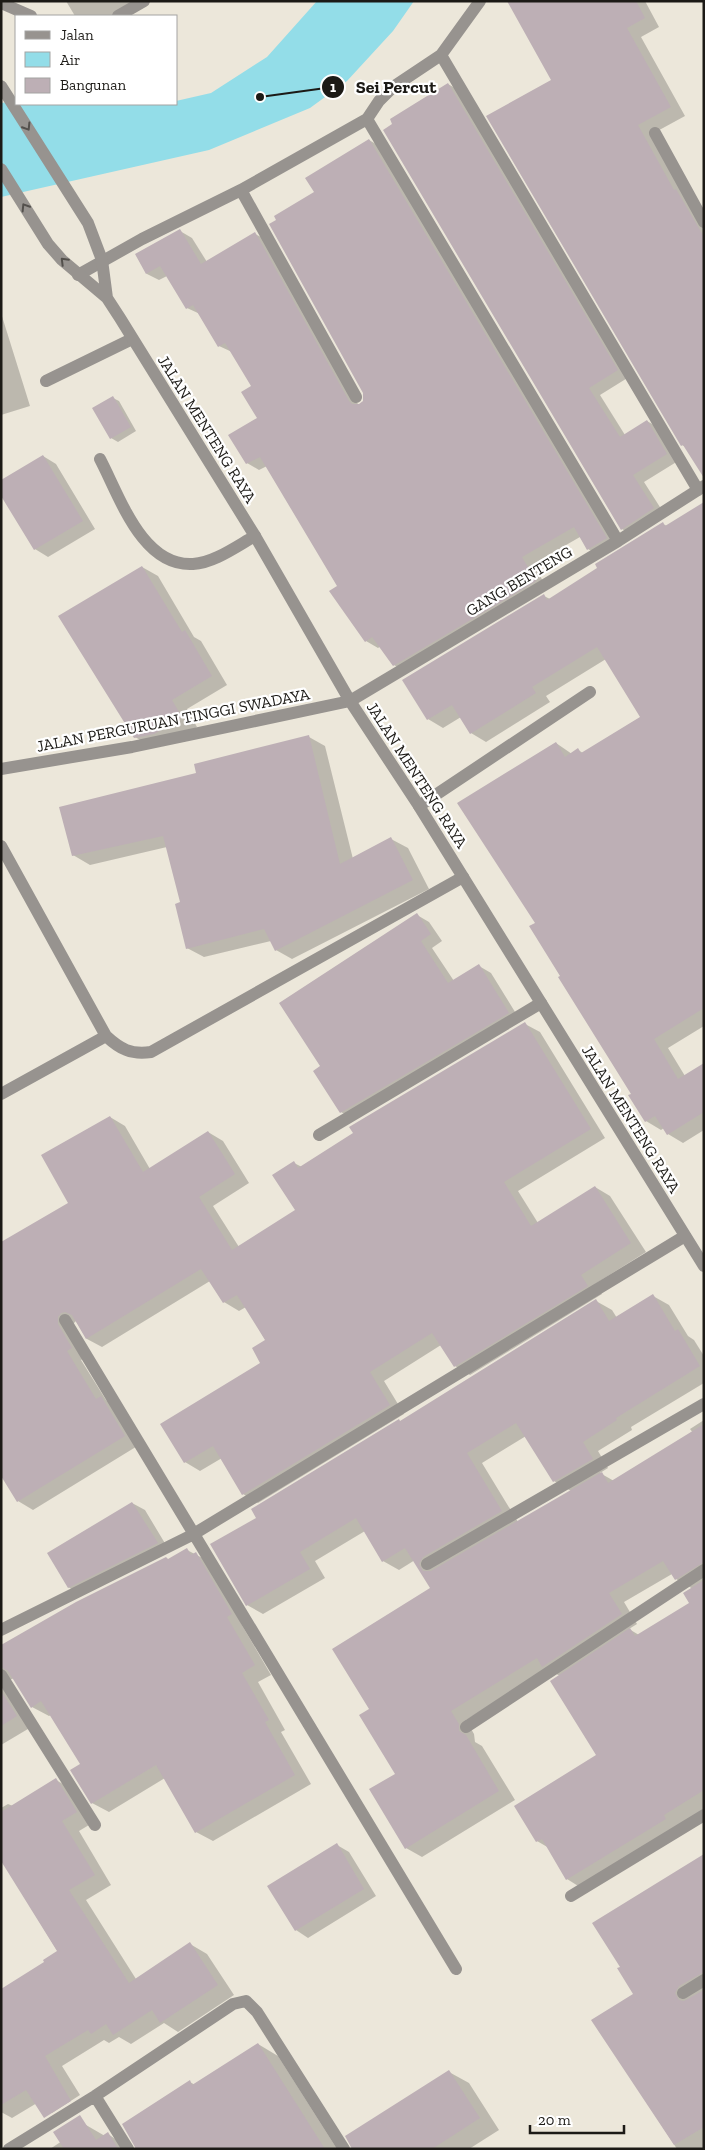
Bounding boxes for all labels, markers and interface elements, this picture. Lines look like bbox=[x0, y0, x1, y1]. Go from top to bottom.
legend bbox=[15, 15, 178, 105]
text: Jalan bbox=[60, 26, 94, 44]
text: Air bbox=[60, 51, 80, 69]
callout: Sei Percut bbox=[320, 70, 446, 103]
text: Bangunan bbox=[60, 76, 126, 94]
text: Sei Percut bbox=[356, 76, 437, 98]
text: 1 bbox=[330, 78, 336, 96]
one-way arrow bbox=[21, 122, 31, 131]
one-way arrow bbox=[21, 203, 31, 212]
one-way arrow bbox=[60, 258, 69, 267]
street label: JALAN MENTENG RAYA bbox=[154, 352, 261, 507]
street label: GANG BENTENG bbox=[462, 542, 576, 620]
street label: JALAN PERGURUAN TINGGI SWADAYA bbox=[35, 684, 312, 756]
street label: JALAN MENTENG RAYA bbox=[363, 698, 472, 852]
street label: JALAN MENTENG RAYA bbox=[578, 1042, 685, 1197]
scale bar bbox=[530, 2102, 624, 2134]
text: 20 m bbox=[538, 2111, 571, 2129]

